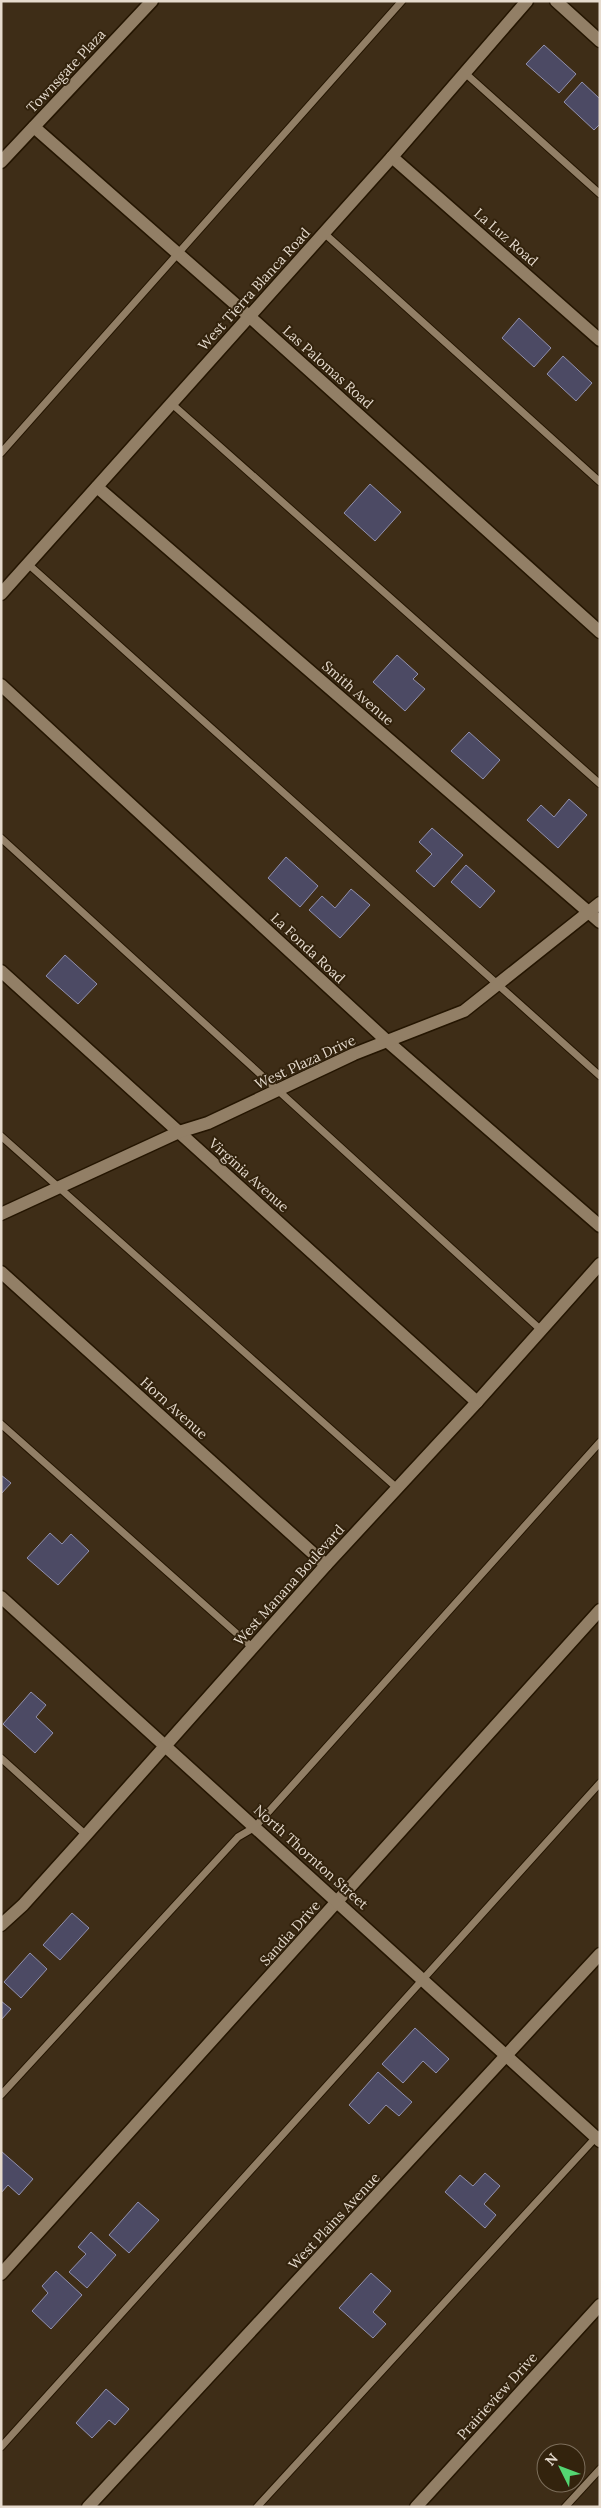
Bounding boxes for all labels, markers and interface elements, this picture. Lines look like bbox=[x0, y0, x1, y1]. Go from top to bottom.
street label: Townsgate Plaza bbox=[23, 25, 109, 117]
street label: La Luz Road bbox=[470, 204, 542, 270]
street label: West Tierra Blanca Road bbox=[194, 224, 314, 354]
street label: Las Palomas Road bbox=[279, 322, 377, 412]
street label: Smith Avenue bbox=[318, 657, 398, 729]
street label: La Fonda Road bbox=[267, 909, 349, 987]
street label: West Plaza Drive bbox=[252, 1031, 359, 1093]
street label: Virginia Avenue bbox=[204, 1134, 293, 1216]
street label: Horn Avenue bbox=[137, 1373, 212, 1443]
street label: West Manana Boulevard bbox=[230, 1521, 348, 1649]
street label: North Thornton Street bbox=[250, 1801, 372, 1914]
street label: Sandia Drive bbox=[256, 1896, 324, 1969]
street label: West Plains Avenue bbox=[284, 2168, 384, 2273]
street label: Prairieview Drive bbox=[453, 2348, 541, 2443]
north arrow bbox=[536, 2443, 586, 2493]
text: N bbox=[541, 2449, 562, 2469]

